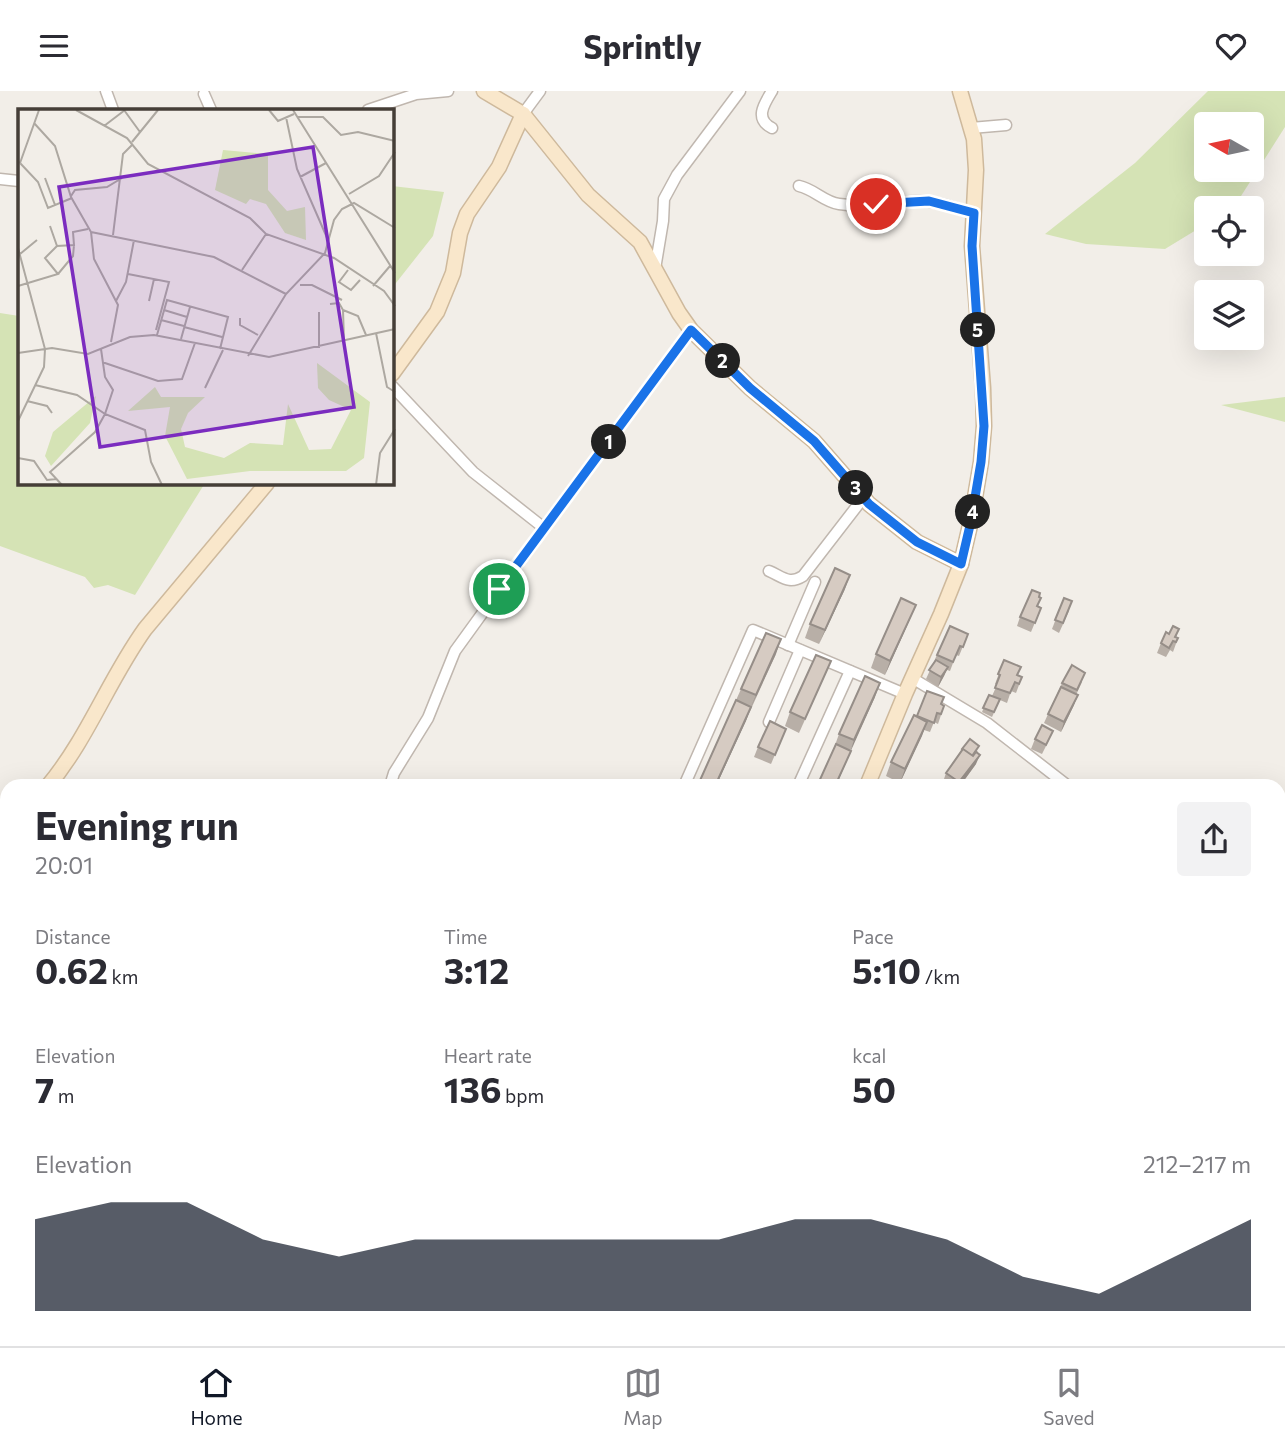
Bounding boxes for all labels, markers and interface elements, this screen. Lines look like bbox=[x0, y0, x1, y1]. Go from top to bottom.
text: Sprintly bbox=[583, 26, 702, 66]
icon: menu bbox=[35, 27, 73, 65]
icon: heart bbox=[1212, 27, 1250, 65]
inset map bbox=[18, 109, 394, 485]
north arrow bbox=[1194, 112, 1264, 182]
map controls bbox=[1194, 112, 1264, 350]
pin bbox=[846, 174, 906, 234]
icon: check bbox=[857, 185, 895, 223]
button: locate bbox=[1194, 196, 1264, 266]
button: layers bbox=[1194, 280, 1264, 350]
pin: 5 bbox=[960, 313, 996, 347]
text: 5 bbox=[972, 318, 983, 341]
pin: 2 bbox=[706, 343, 740, 379]
text: 2 bbox=[717, 349, 728, 372]
pin: 1 bbox=[592, 425, 626, 459]
text: 1 bbox=[604, 430, 613, 453]
pin: 3 bbox=[838, 471, 874, 505]
text: 3 bbox=[850, 476, 861, 499]
pin: 4 bbox=[956, 495, 990, 529]
text: 4 bbox=[967, 500, 978, 523]
pin bbox=[469, 559, 529, 619]
icon: arrive bbox=[480, 570, 518, 608]
text: Evening run bbox=[35, 801, 239, 848]
button: share bbox=[1177, 802, 1251, 876]
text: 20:01 bbox=[35, 851, 93, 879]
text: Distance bbox=[35, 925, 111, 948]
text: Time bbox=[444, 925, 487, 948]
text: Pace bbox=[852, 925, 894, 948]
text: 0.62 bbox=[35, 948, 108, 991]
text: 3:12 bbox=[444, 948, 509, 991]
text: 5:10 bbox=[852, 948, 921, 991]
text: km bbox=[108, 965, 138, 988]
text: /km bbox=[921, 965, 960, 988]
text: Elevation bbox=[35, 1044, 115, 1067]
text: Heart rate bbox=[444, 1044, 532, 1067]
text: kcal bbox=[852, 1044, 886, 1067]
text: 7 bbox=[35, 1067, 54, 1110]
text: 136 bbox=[444, 1067, 501, 1110]
text: 50 bbox=[852, 1067, 896, 1110]
text: m bbox=[54, 1084, 74, 1107]
text: bpm bbox=[501, 1084, 544, 1107]
text: Elevation bbox=[35, 1150, 132, 1178]
text: 212–217 m bbox=[1143, 1150, 1251, 1178]
tab: Home bbox=[190, 1364, 243, 1429]
tab: Map bbox=[623, 1364, 663, 1429]
tab: Saved bbox=[1043, 1364, 1095, 1429]

